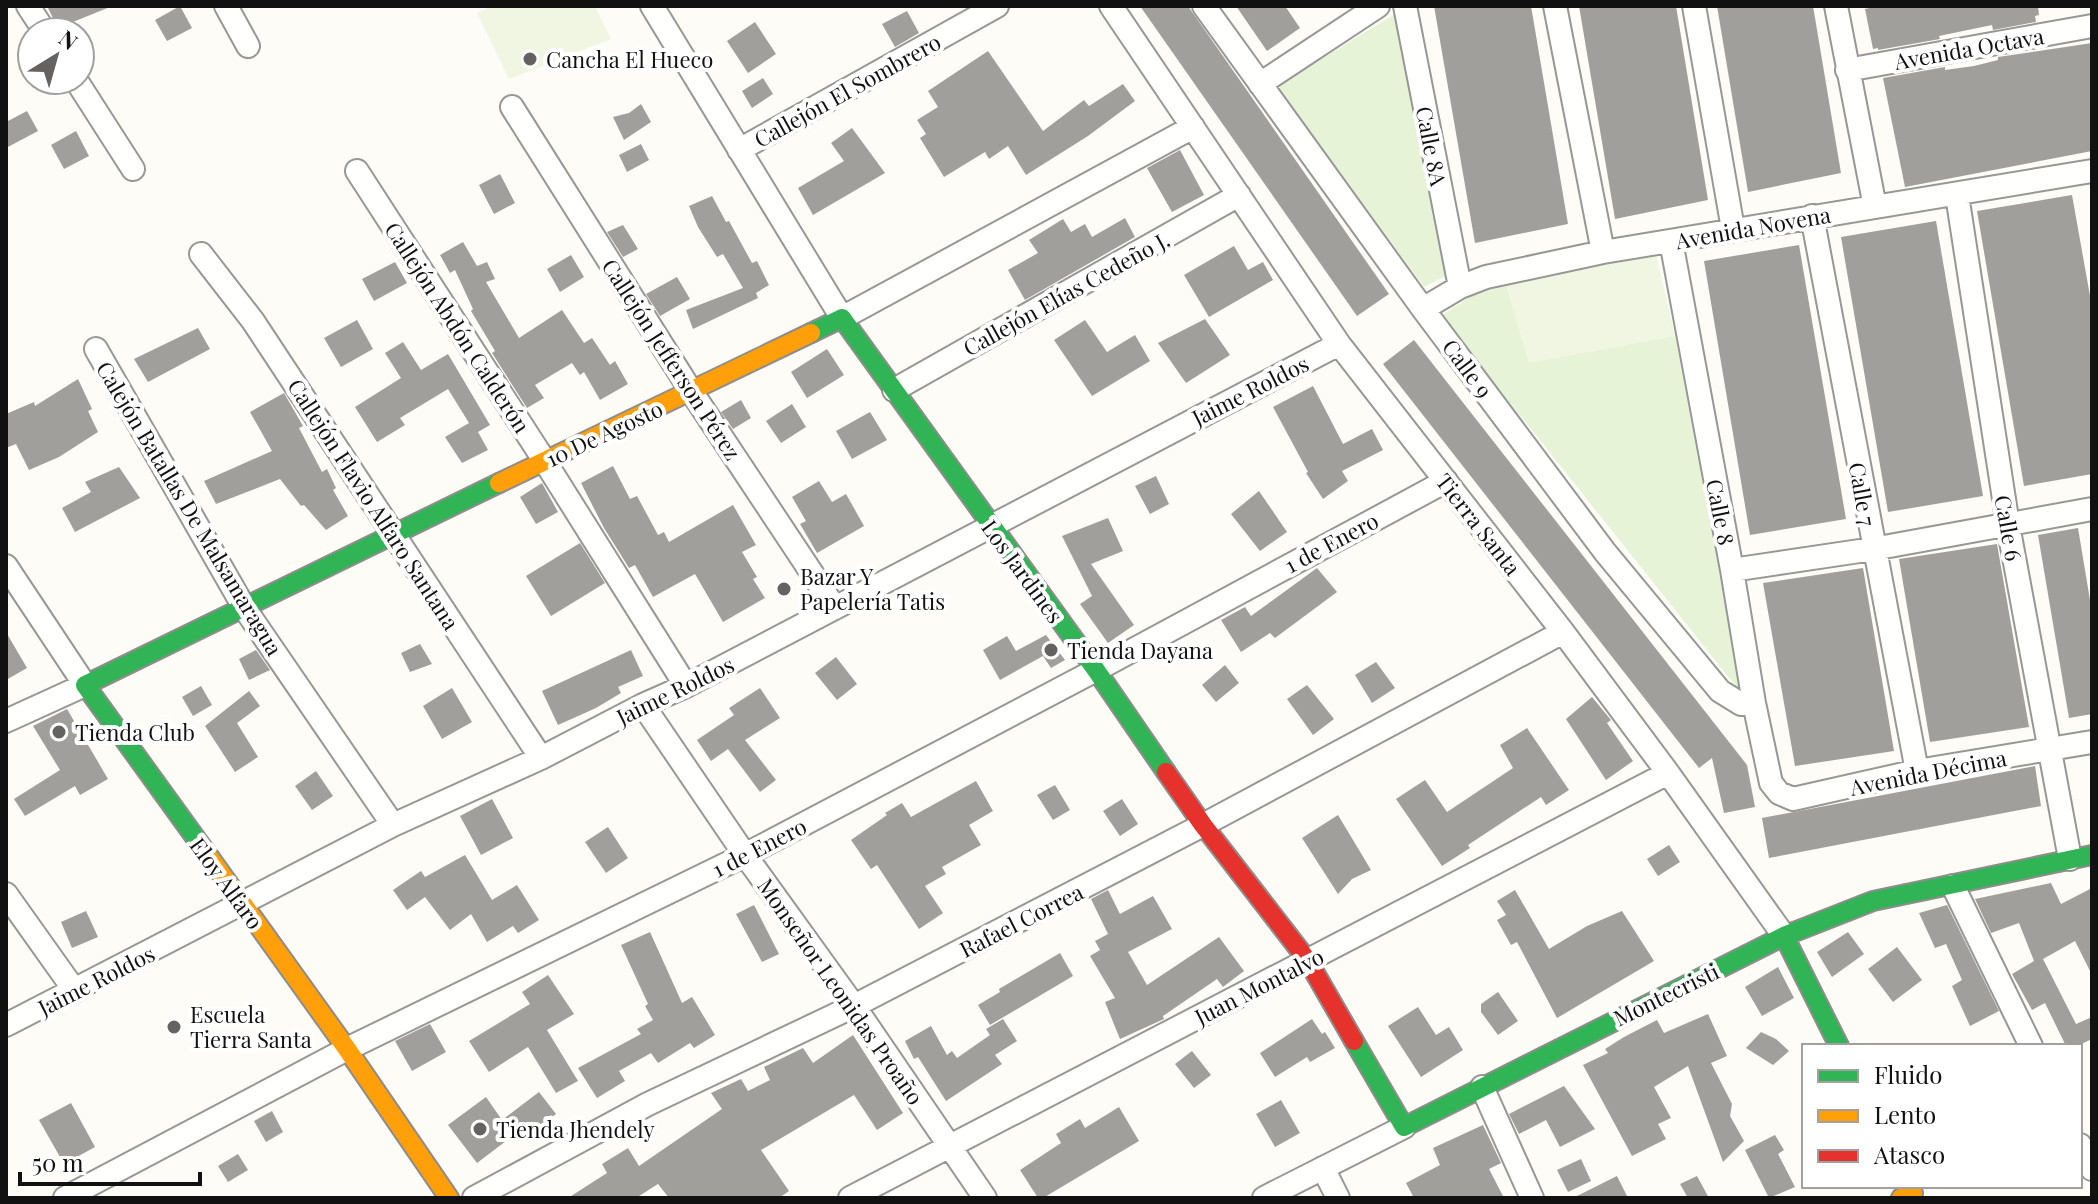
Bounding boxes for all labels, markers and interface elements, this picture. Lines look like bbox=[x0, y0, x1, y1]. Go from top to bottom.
north arrow bbox=[16, 16, 96, 96]
street label: Avenida Octava bbox=[1891, 20, 2046, 76]
text: N bbox=[53, 22, 84, 56]
street label: Callejón El Sombrero bbox=[748, 26, 946, 154]
place label: Cancha El Hueco bbox=[546, 44, 713, 74]
marker: Cancha El Hueco bbox=[521, 50, 539, 68]
street label: Calle 8A bbox=[1410, 104, 1454, 188]
street label: Avenida Novena bbox=[1672, 199, 1833, 256]
street label: Callejón Abdón Calderón bbox=[379, 216, 537, 438]
street label: Callejón Elías Cedeño J. bbox=[957, 224, 1175, 362]
street label: Callejón Jefferson Pérez bbox=[596, 253, 748, 465]
street label: Calle 9 bbox=[1436, 333, 1500, 403]
street label: Jaime Roldos bbox=[1186, 348, 1313, 433]
street label: Calejón Batallas De Malsamaragua bbox=[90, 355, 290, 661]
street label: Callejón Flavio Alfaro Santana bbox=[281, 373, 467, 635]
street label: 10 De Agosto bbox=[541, 393, 667, 473]
street label: Calle 7 bbox=[1843, 460, 1883, 528]
street label: Tierra Santa bbox=[1430, 467, 1528, 581]
street label: Calle 8 bbox=[1700, 476, 1742, 548]
street label: Calle 6 bbox=[1988, 493, 2030, 563]
street label: 1 de Enero bbox=[1279, 505, 1383, 579]
street label: Los Jardines bbox=[975, 513, 1071, 629]
place label: Bazar Y Papelería Tatis bbox=[800, 561, 945, 616]
marker: Bazar Y Papelería Tatis bbox=[775, 580, 793, 598]
place label: Tienda Dayana bbox=[1067, 635, 1213, 665]
marker: Tienda Dayana bbox=[1042, 641, 1060, 659]
street label: Jaime Roldos bbox=[610, 649, 739, 732]
place label: Tienda Club bbox=[75, 717, 195, 747]
marker: Tienda Club bbox=[50, 723, 68, 741]
street label: Avenida Décima bbox=[1846, 742, 2009, 802]
street label: 1 de Enero bbox=[707, 810, 811, 884]
street label: Eloy Alfaro bbox=[184, 831, 270, 935]
street label: Monseñor Leonidas Proaño bbox=[751, 872, 931, 1110]
street label: Rafael Correa bbox=[954, 876, 1088, 964]
street label: Jaime Roldos bbox=[32, 938, 159, 1023]
street label: Juan Montalvo bbox=[1189, 941, 1329, 1032]
street label: Montecristi bbox=[1608, 956, 1724, 1032]
place label: Escuela Tierra Santa bbox=[190, 999, 312, 1054]
marker: Escuela Tierra Santa bbox=[165, 1018, 183, 1036]
legend bbox=[1802, 1044, 2082, 1188]
text: Fluido bbox=[1874, 1058, 1942, 1090]
text: Lento bbox=[1874, 1098, 1936, 1130]
place label: Tienda Jhendely bbox=[496, 1114, 655, 1144]
marker: Tienda Jhendely bbox=[471, 1120, 489, 1138]
scale bar bbox=[20, 1136, 200, 1186]
text: Atasco bbox=[1873, 1138, 1945, 1170]
text: 50 m bbox=[32, 1146, 84, 1178]

